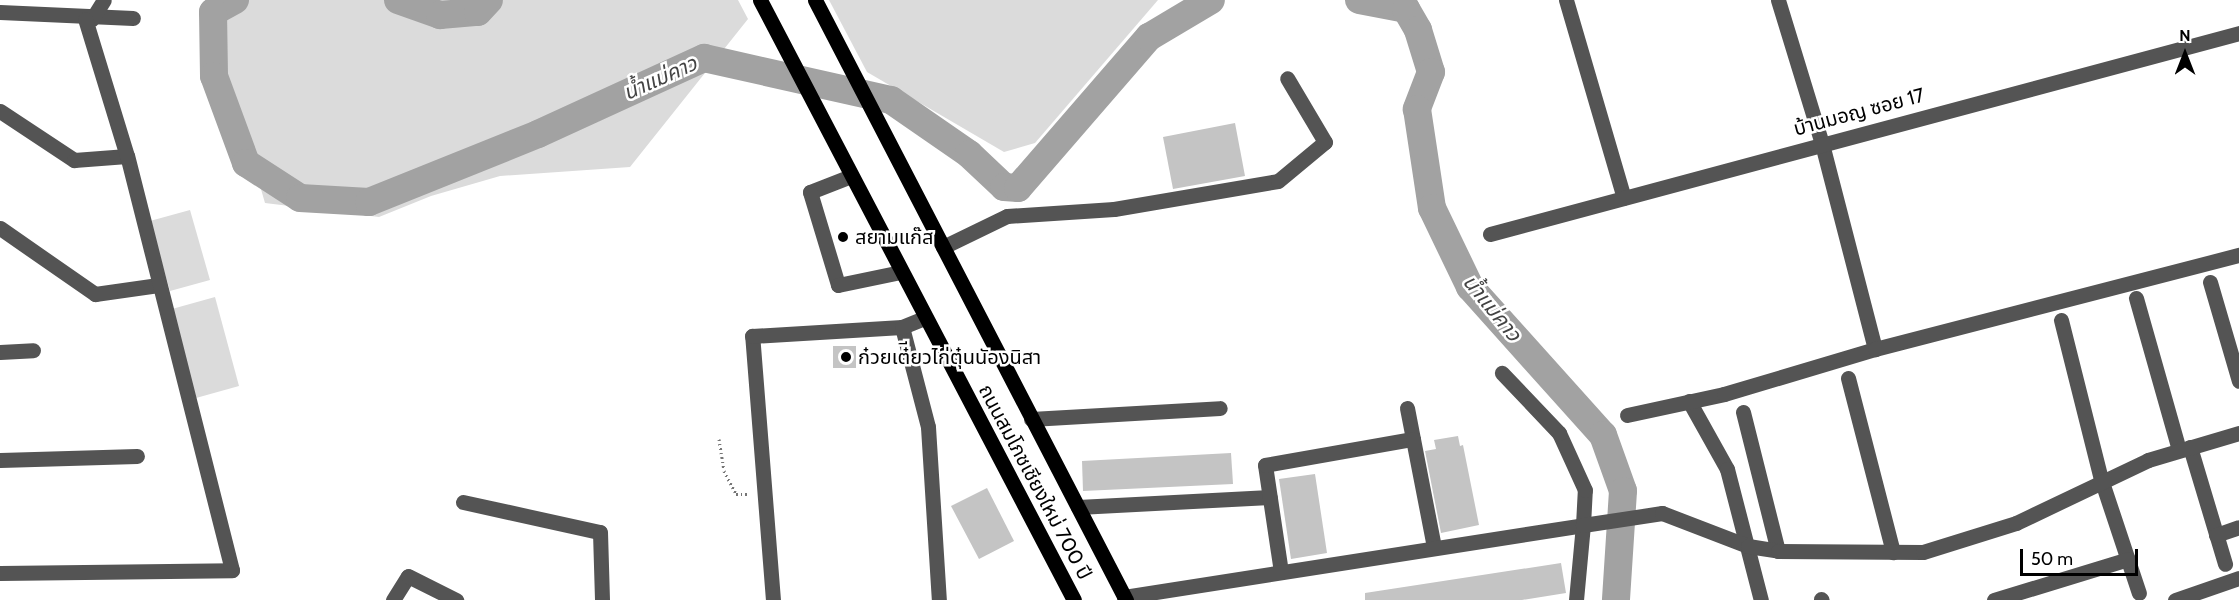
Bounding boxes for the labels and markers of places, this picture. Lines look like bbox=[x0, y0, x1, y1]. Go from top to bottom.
place label: สยามแก๊ส bbox=[855, 225, 934, 249]
marker: สยามแก๊ส bbox=[836, 230, 850, 244]
place label: ก๋วยเต๋ียวไก่ตุ๋นนัองนิสา bbox=[858, 345, 1041, 369]
marker: ก๋วยเต๋ียวไก่ตุ๋นนัองนิสา bbox=[839, 350, 853, 364]

